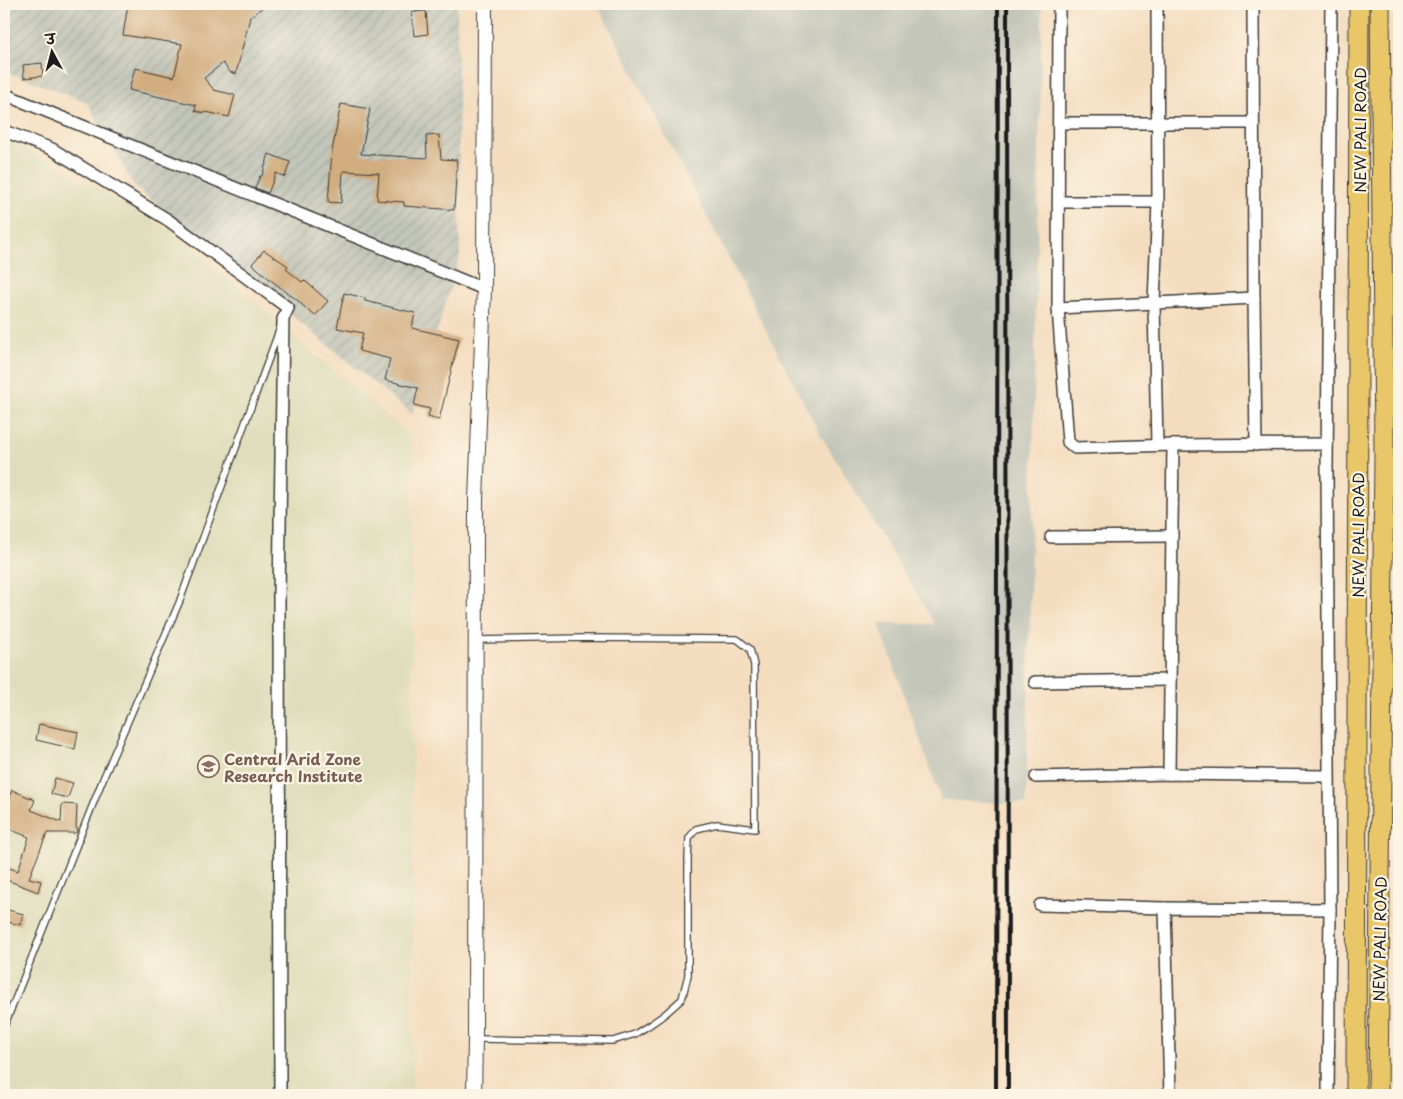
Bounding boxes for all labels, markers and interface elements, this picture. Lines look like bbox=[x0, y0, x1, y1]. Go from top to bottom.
text: उ bbox=[42, 27, 58, 50]
north arrow bbox=[28, 28, 78, 78]
street label: NEW PALI ROAD bbox=[1348, 67, 1371, 193]
street label: NEW PALI ROAD bbox=[1346, 472, 1369, 598]
place label: Central Arid Zone Research Institute bbox=[224, 747, 363, 787]
school or university icon: Central Arid Zone Research Institute bbox=[196, 755, 220, 779]
street label: NEW PALI ROAD bbox=[1366, 876, 1392, 1002]

